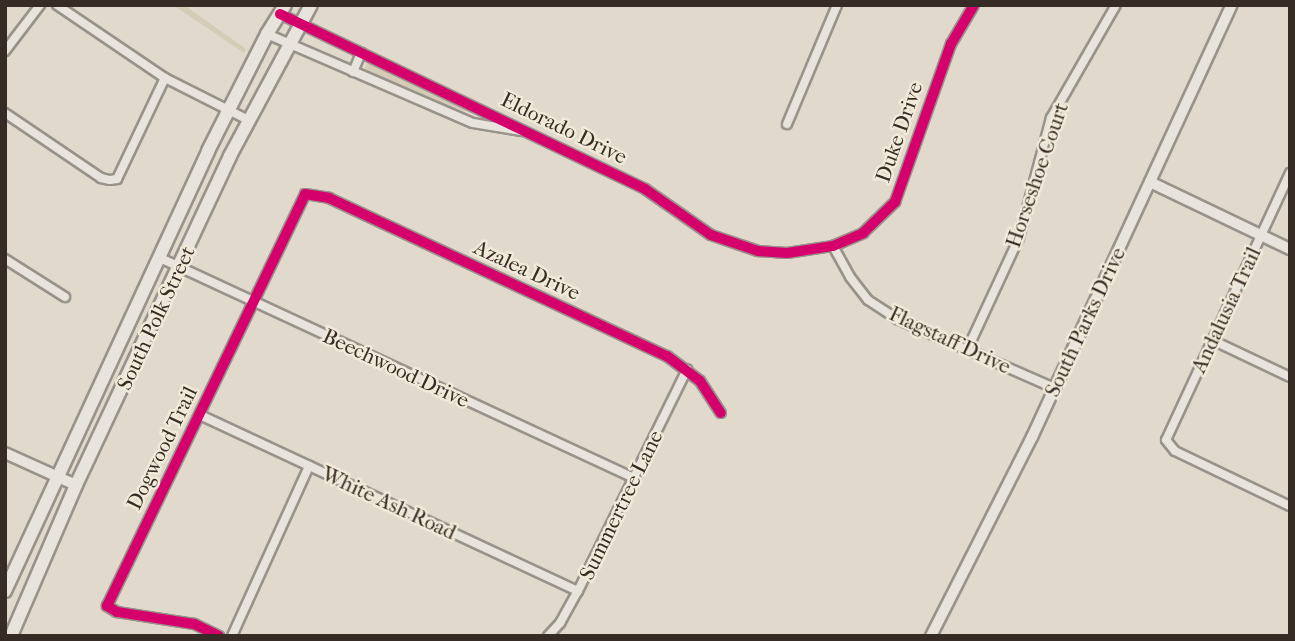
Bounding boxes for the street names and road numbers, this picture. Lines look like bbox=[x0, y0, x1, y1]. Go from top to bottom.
street label: Duke Drive bbox=[870, 78, 928, 186]
street label: Eldorado Drive bbox=[497, 87, 631, 169]
street label: Horseshoe Court bbox=[1000, 99, 1074, 251]
street label: Azalea Drive bbox=[470, 234, 584, 306]
street label: South Polk Street bbox=[112, 242, 200, 394]
street label: South Parks Drive bbox=[1039, 243, 1131, 401]
street label: Andalusia Trail bbox=[1186, 243, 1266, 377]
street label: Flagstaff Drive bbox=[885, 301, 1015, 379]
street label: Beechwood Drive bbox=[319, 323, 473, 413]
street label: Dogwood Trail bbox=[121, 382, 203, 514]
street label: Summertree Lane bbox=[574, 426, 668, 584]
street label: White Ash Road bbox=[318, 461, 460, 545]

